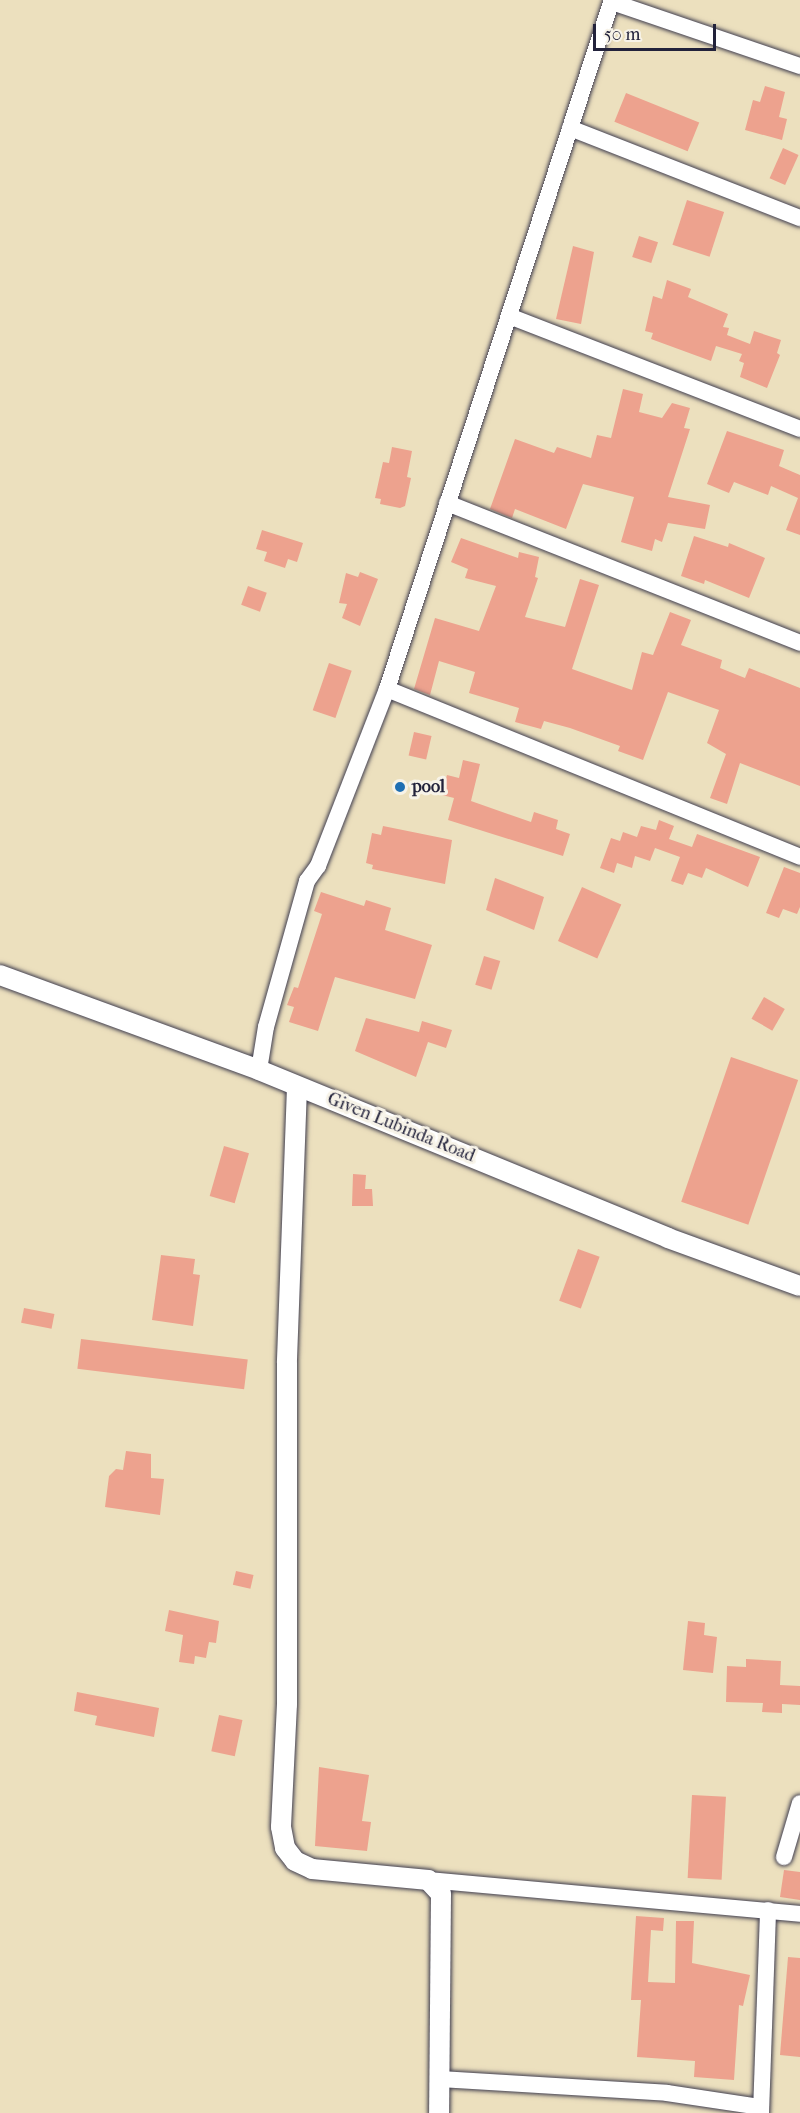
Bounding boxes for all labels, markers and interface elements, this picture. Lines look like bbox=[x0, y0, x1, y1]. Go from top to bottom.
scale bar bbox=[596, 12, 719, 50]
text: 50 m bbox=[604, 24, 640, 45]
place label: pool bbox=[412, 776, 445, 798]
marker: pool bbox=[393, 780, 407, 794]
street label: Given Lubinda Road bbox=[324, 1088, 478, 1168]

